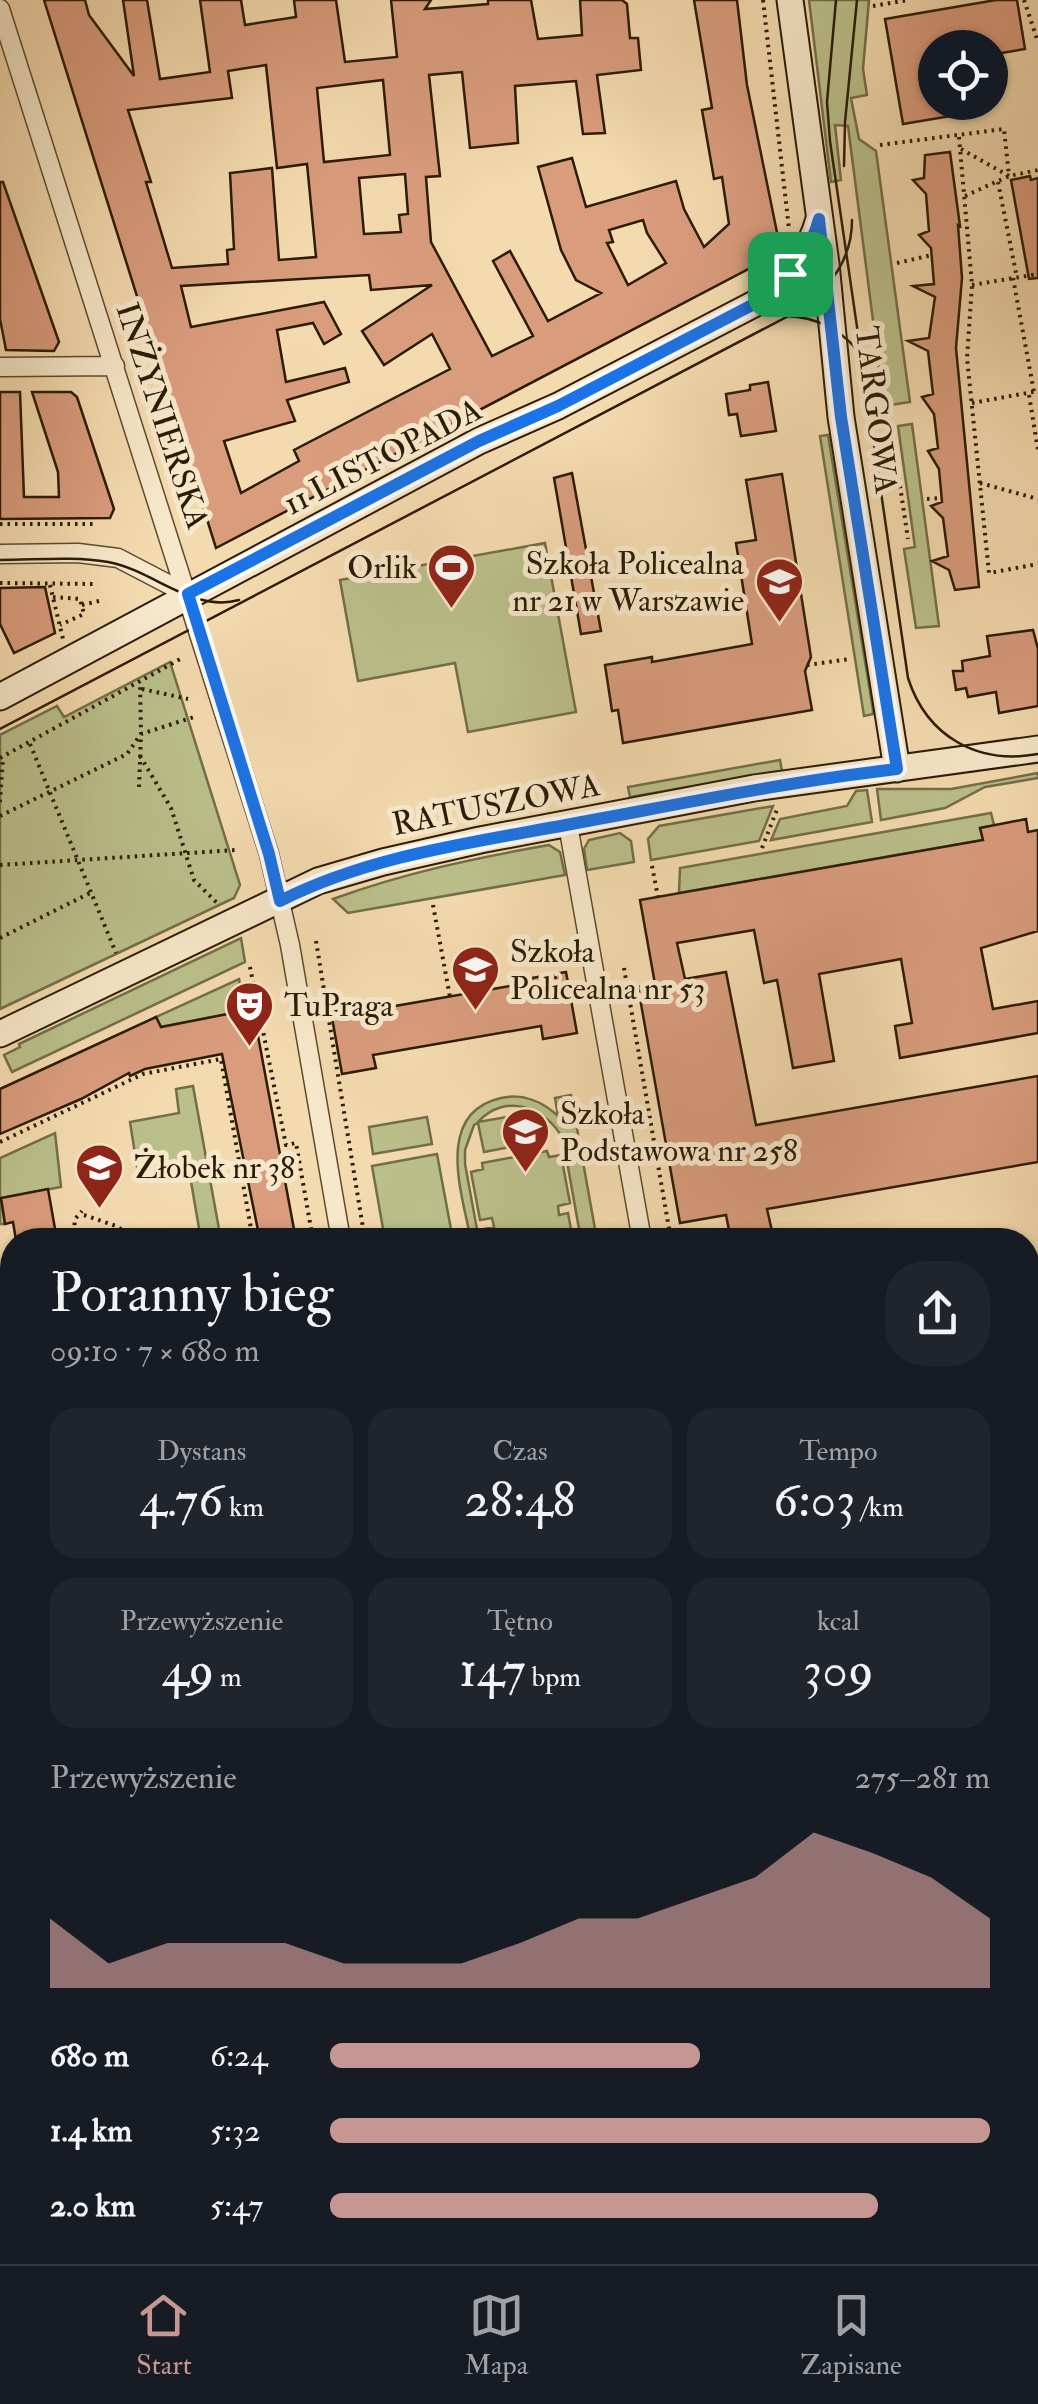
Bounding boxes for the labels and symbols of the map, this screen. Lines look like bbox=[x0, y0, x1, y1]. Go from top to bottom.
pin bbox=[748, 232, 833, 317]
street label: INŻYNIERSKA bbox=[107, 297, 218, 534]
street label: TARGOWA bbox=[846, 324, 906, 496]
street label: 11 LISTOPADA bbox=[277, 390, 489, 524]
sports icon: Orlik bbox=[426, 542, 478, 610]
place label: Szkoła Policealna nr 21 w Warszawie bbox=[512, 544, 745, 621]
place label: Orlik bbox=[347, 548, 417, 588]
school or university icon: Szkoła Policealna nr 21 w Warszawie bbox=[753, 556, 805, 624]
street label: RATUSZOWA bbox=[389, 765, 603, 845]
place label: Szkoła Policealna nr 53 bbox=[510, 932, 705, 1009]
school or university icon: Szkoła Policealna nr 53 bbox=[449, 944, 501, 1012]
theatre icon: TuPraga bbox=[223, 980, 275, 1048]
place label: TuPraga bbox=[284, 986, 394, 1026]
place label: Szkoła Podstawowa nr 258 bbox=[560, 1094, 798, 1171]
school or university icon: Szkoła Podstawowa nr 258 bbox=[499, 1106, 551, 1174]
school or university icon: Żłobek nr 38 bbox=[73, 1142, 125, 1210]
place label: Żłobek nr 38 bbox=[134, 1147, 295, 1188]

